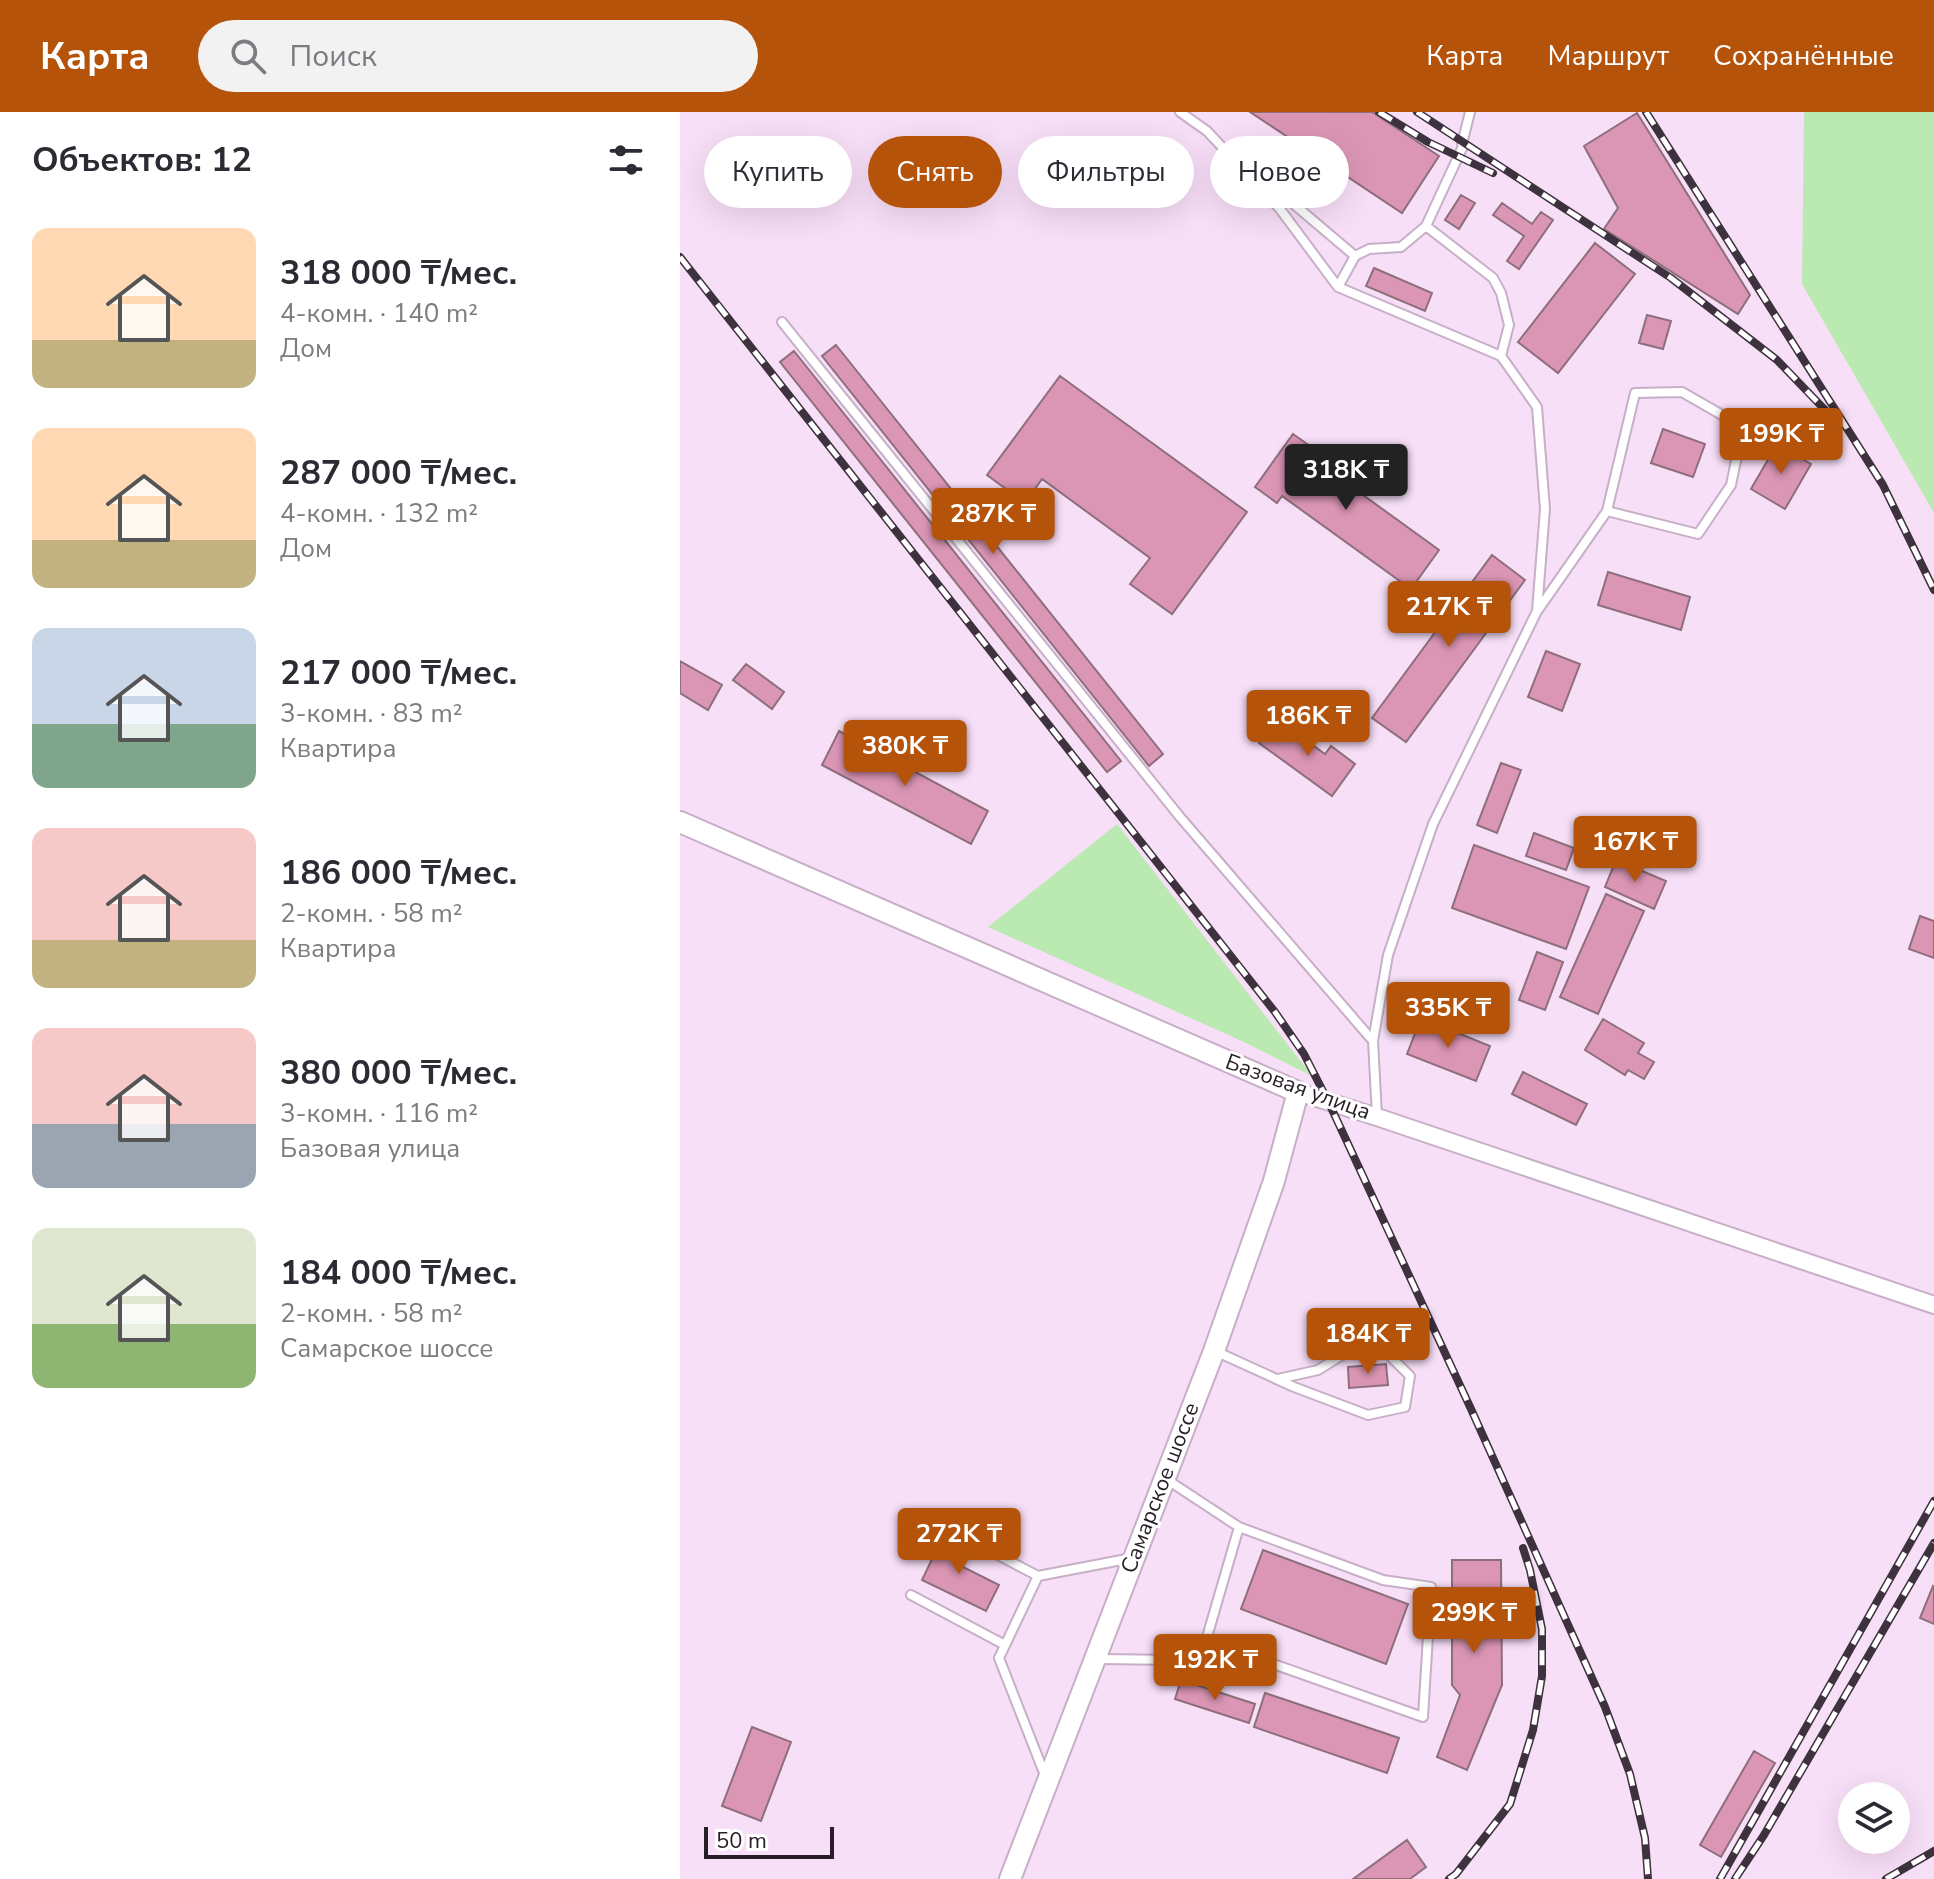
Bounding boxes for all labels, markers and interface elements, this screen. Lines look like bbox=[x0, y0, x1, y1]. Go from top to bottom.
search box bbox=[198, 20, 758, 92]
text: Карта bbox=[40, 31, 150, 82]
icon: search bbox=[226, 34, 270, 78]
text: Поиск bbox=[290, 36, 377, 77]
text: Карта bbox=[1426, 37, 1503, 75]
text: Маршрут bbox=[1547, 37, 1669, 75]
text: Сохранённые bbox=[1713, 37, 1894, 75]
chip: Купить bbox=[704, 136, 852, 208]
chip: Снять bbox=[868, 136, 1002, 208]
chip: Фильтры bbox=[1018, 136, 1194, 208]
chip: Новое bbox=[1210, 136, 1349, 208]
text: Объектов: 12 bbox=[32, 137, 252, 183]
icon: filters bbox=[604, 138, 648, 182]
text: 318 000 ₸/мес. bbox=[280, 250, 517, 296]
icon: home bbox=[96, 260, 192, 356]
text: 4-комн. · 140 m² bbox=[280, 296, 478, 331]
text: Дом bbox=[280, 331, 332, 366]
pin: 199K ₸ bbox=[1716, 408, 1846, 476]
text: 199K ₸ bbox=[1738, 416, 1824, 451]
pin: 318K ₸ bbox=[1281, 444, 1411, 512]
text: 287 000 ₸/мес. bbox=[280, 450, 517, 496]
text: 318K ₸ bbox=[1303, 452, 1389, 487]
icon: home bbox=[96, 460, 192, 556]
pin: 287K ₸ bbox=[928, 488, 1058, 556]
text: 4-комн. · 132 m² bbox=[280, 496, 478, 531]
text: 287K ₸ bbox=[950, 496, 1036, 531]
text: Дом bbox=[280, 531, 332, 566]
pin: 217K ₸ bbox=[1384, 581, 1514, 649]
text: 217K ₸ bbox=[1406, 589, 1492, 624]
text: 217 000 ₸/мес. bbox=[280, 650, 517, 696]
icon: home bbox=[96, 660, 192, 756]
pin: 186K ₸ bbox=[1243, 690, 1373, 758]
text: 3-комн. · 83 m² bbox=[280, 696, 463, 731]
text: 186K ₸ bbox=[1265, 698, 1351, 733]
pin: 380K ₸ bbox=[840, 720, 970, 788]
text: 380K ₸ bbox=[862, 728, 948, 763]
text: Квартира bbox=[280, 731, 396, 766]
pin: 167K ₸ bbox=[1570, 816, 1700, 884]
text: 167K ₸ bbox=[1592, 824, 1678, 859]
text: 186 000 ₸/мес. bbox=[280, 850, 517, 896]
icon: home bbox=[96, 860, 192, 956]
text: 2-комн. · 58 m² bbox=[280, 896, 463, 931]
text: Квартира bbox=[280, 931, 396, 966]
pin: 335K ₸ bbox=[1383, 982, 1513, 1050]
text: 335K ₸ bbox=[1405, 990, 1491, 1025]
street label: Базовая улица bbox=[1221, 1047, 1375, 1127]
text: 380 000 ₸/мес. bbox=[280, 1050, 517, 1096]
icon: home bbox=[96, 1060, 192, 1156]
text: 3-комн. · 116 m² bbox=[280, 1096, 478, 1131]
text: Базовая улица bbox=[280, 1131, 460, 1166]
text: 184 000 ₸/мес. bbox=[280, 1250, 517, 1296]
icon: home bbox=[96, 1260, 192, 1356]
text: 2-комн. · 58 m² bbox=[280, 1296, 463, 1331]
pin: 184K ₸ bbox=[1303, 1308, 1433, 1376]
text: 184K ₸ bbox=[1325, 1316, 1411, 1351]
text: Самарское шоссе bbox=[280, 1331, 493, 1366]
street label: Самарское шоссе bbox=[1114, 1398, 1206, 1578]
pin: 272K ₸ bbox=[894, 1508, 1024, 1576]
text: 272K ₸ bbox=[916, 1516, 1002, 1551]
pin: 299K ₸ bbox=[1409, 1587, 1539, 1655]
text: 299K ₸ bbox=[1431, 1595, 1517, 1630]
pin: 192K ₸ bbox=[1150, 1634, 1280, 1702]
text: 192K ₸ bbox=[1172, 1642, 1258, 1677]
map controls bbox=[1838, 1782, 1910, 1854]
button: layers bbox=[1838, 1782, 1910, 1854]
scale bar bbox=[704, 1823, 834, 1859]
text: 50 m bbox=[716, 1826, 767, 1856]

